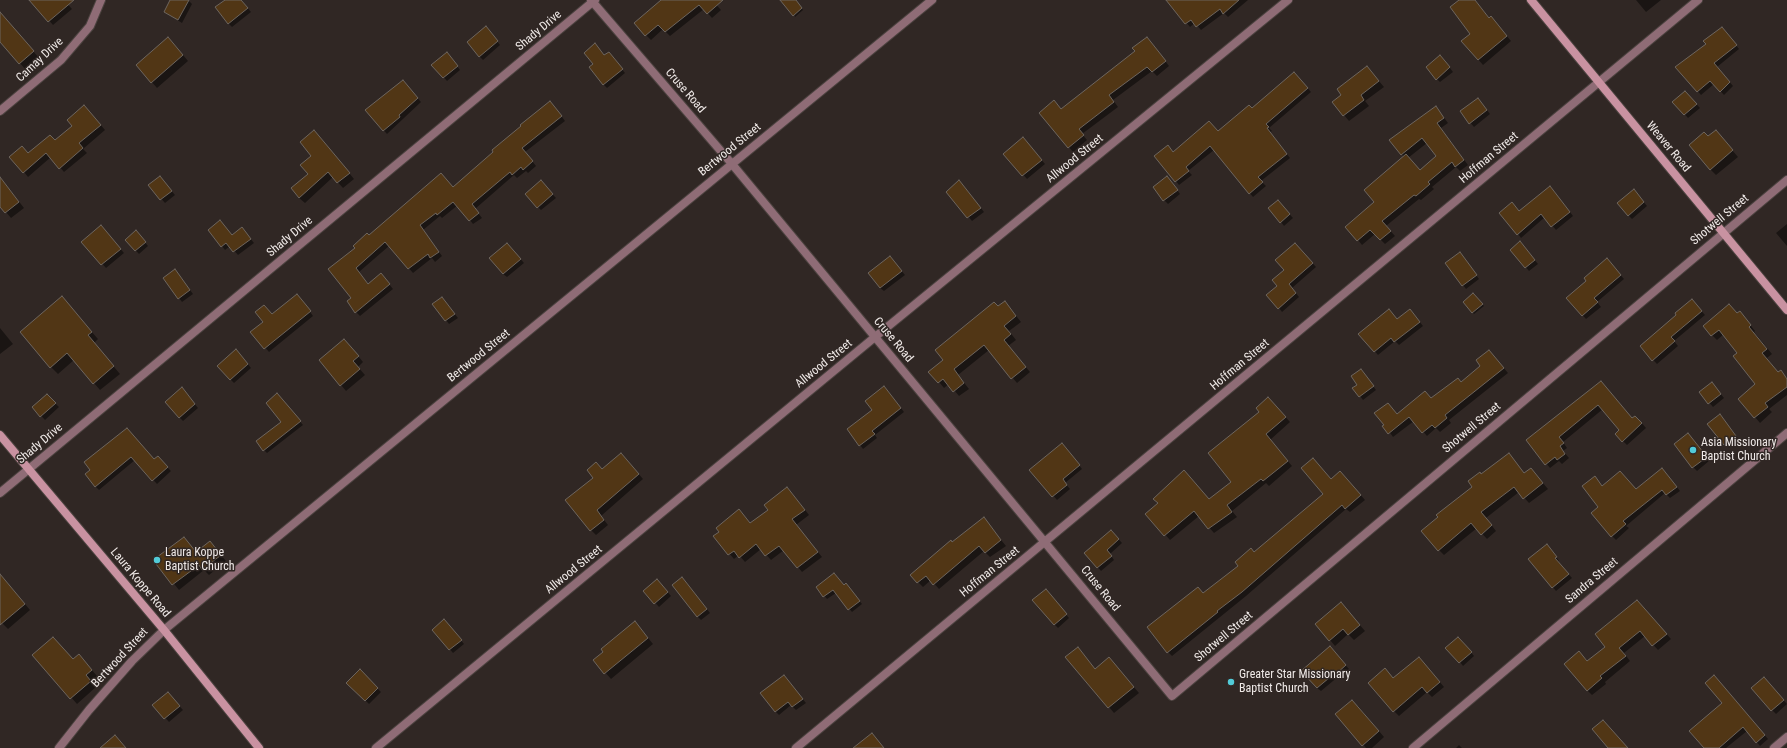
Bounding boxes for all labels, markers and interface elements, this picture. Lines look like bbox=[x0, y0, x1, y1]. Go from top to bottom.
street label: Shady Drive bbox=[513, 8, 565, 54]
street label: Camay Drive bbox=[14, 35, 66, 85]
street label: Cruse Road bbox=[662, 66, 708, 116]
street label: Weaver Road bbox=[1643, 119, 1693, 175]
street label: Bertwood Street bbox=[696, 120, 764, 180]
street label: Hoffman Street bbox=[1457, 129, 1521, 187]
street label: Allwood Street bbox=[1044, 132, 1106, 186]
street label: Shotwell Street bbox=[1688, 192, 1752, 248]
street label: Shady Drive bbox=[264, 214, 316, 260]
street label: Cruse Road bbox=[870, 315, 916, 365]
street label: Bertwood Street bbox=[445, 326, 513, 386]
street label: Hoffman Street bbox=[1208, 336, 1272, 394]
street label: Allwood Street bbox=[793, 337, 855, 391]
street label: Shotwell Street bbox=[1440, 400, 1504, 456]
street label: Shady Drive bbox=[14, 421, 66, 467]
place label: Asia Missionary Baptist Church bbox=[1701, 436, 1777, 464]
marker: Asia Missionary Baptist Church bbox=[1688, 445, 1698, 455]
street label: Allwood Street bbox=[543, 543, 605, 597]
street label: Hoffman Street bbox=[957, 544, 1023, 600]
street label: Laura Koppe Road bbox=[107, 545, 173, 621]
place label: Laura Koppe Baptist Church bbox=[165, 546, 235, 574]
marker: Laura Koppe Baptist Church bbox=[152, 555, 162, 565]
street label: Sandra Street bbox=[1563, 555, 1621, 607]
street label: Cruse Road bbox=[1077, 563, 1123, 615]
street label: Shotwell Street bbox=[1192, 609, 1256, 665]
street label: Bertwood Street bbox=[89, 625, 151, 691]
place label: Greater Star Missionary Baptist Church bbox=[1239, 668, 1350, 696]
marker: Greater Star Missionary Baptist Church bbox=[1226, 677, 1236, 687]

